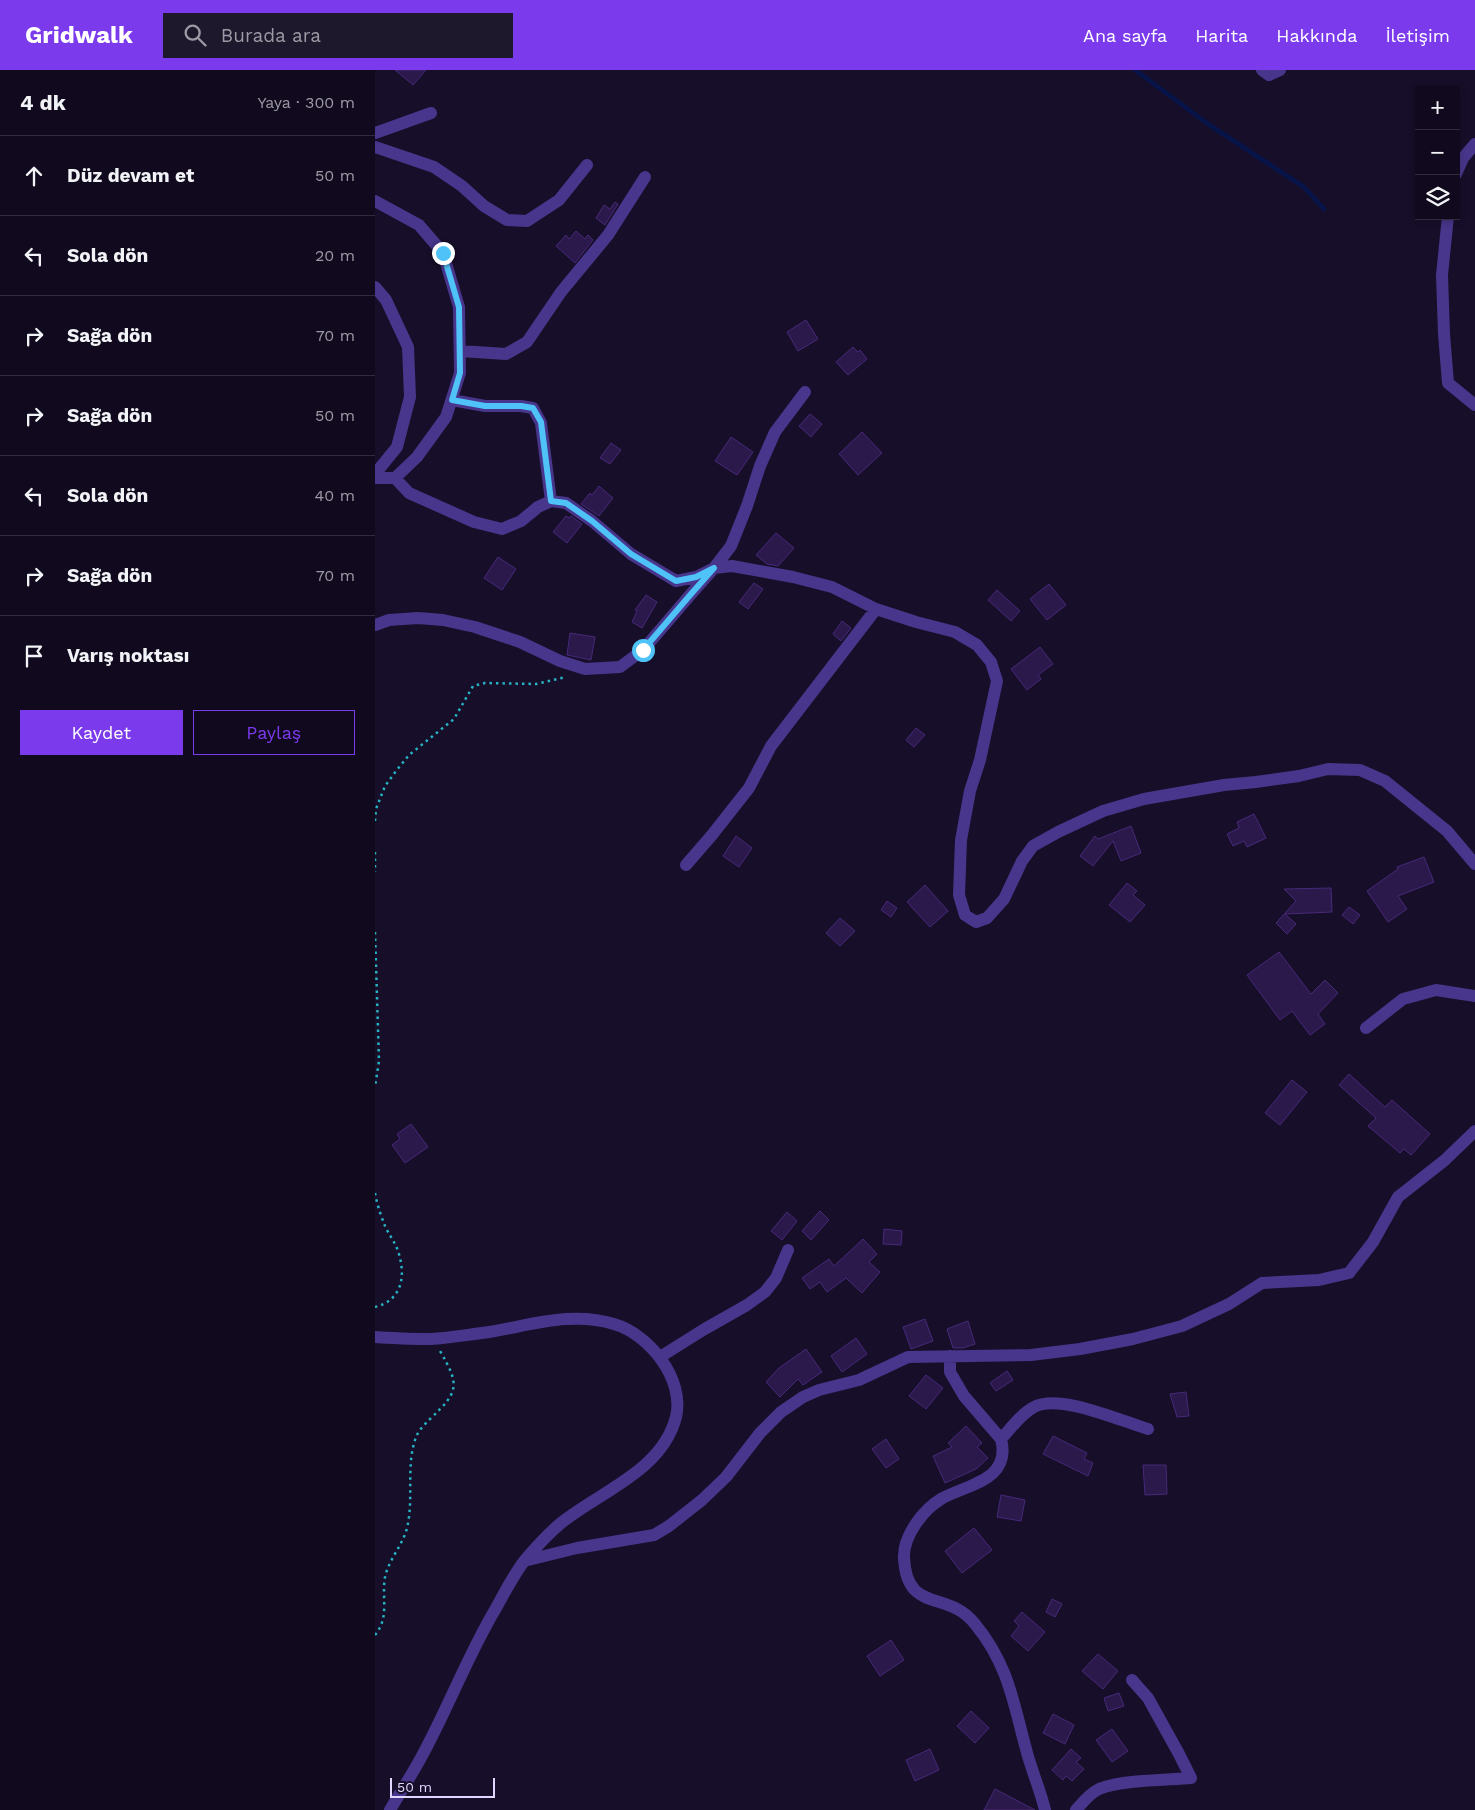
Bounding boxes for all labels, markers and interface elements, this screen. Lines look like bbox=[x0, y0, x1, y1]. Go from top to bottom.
search box bbox=[163, 13, 513, 58]
text: Gridwalk bbox=[25, 21, 133, 49]
icon: search bbox=[181, 21, 209, 49]
text: Burada ara bbox=[221, 24, 321, 47]
text: Ana sayfa bbox=[1083, 25, 1167, 46]
text: Harita bbox=[1195, 25, 1248, 46]
text: Hakkında bbox=[1276, 25, 1357, 46]
text: İletişim bbox=[1385, 25, 1450, 46]
map controls bbox=[1415, 85, 1460, 220]
button: + bbox=[1415, 85, 1460, 130]
text: 4 dk bbox=[20, 90, 66, 115]
text: Yaya · 300 m bbox=[257, 93, 355, 112]
button: − bbox=[1415, 130, 1460, 175]
icon: ahead bbox=[20, 162, 48, 190]
text: Düz devam et bbox=[67, 164, 194, 187]
text: 50 m bbox=[315, 166, 355, 185]
button: layers bbox=[1415, 175, 1460, 220]
icon: left bbox=[20, 242, 48, 270]
route end bbox=[432, 242, 455, 265]
text: Sola dön bbox=[67, 244, 148, 267]
text: 20 m bbox=[315, 246, 355, 265]
icon: right bbox=[20, 322, 48, 350]
text: Sağa dön bbox=[67, 324, 152, 347]
text: 70 m bbox=[316, 326, 355, 345]
icon: right bbox=[20, 402, 48, 430]
text: Sağa dön bbox=[67, 404, 152, 427]
text: 50 m bbox=[315, 406, 355, 425]
icon: left bbox=[20, 482, 48, 510]
text: Sola dön bbox=[67, 484, 148, 507]
text: 40 m bbox=[315, 486, 355, 505]
icon: right bbox=[20, 562, 48, 590]
text: Sağa dön bbox=[67, 564, 152, 587]
text: 70 m bbox=[316, 566, 355, 585]
route start bbox=[632, 639, 655, 662]
icon: arrive bbox=[20, 642, 48, 670]
text: Varış noktası bbox=[67, 644, 189, 667]
button: Kaydet bbox=[20, 710, 183, 755]
button: Paylaş bbox=[193, 710, 355, 755]
scale bar bbox=[390, 1775, 495, 1798]
text: 50 m bbox=[397, 1779, 432, 1795]

